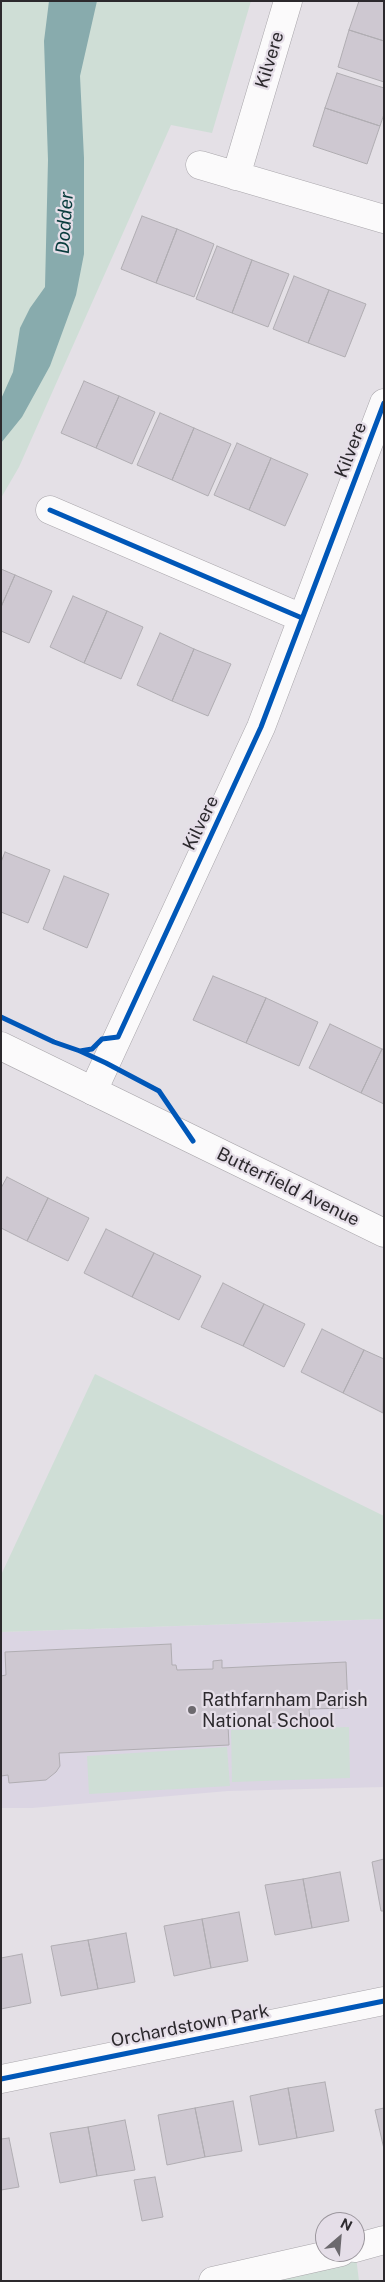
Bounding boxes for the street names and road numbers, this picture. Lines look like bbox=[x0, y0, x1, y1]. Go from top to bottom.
street label: Kilvere bbox=[251, 29, 289, 91]
street label: Kilvere bbox=[331, 419, 371, 481]
street label: Kilvere bbox=[179, 792, 223, 854]
street label: Butterfield Avenue bbox=[213, 1143, 363, 1231]
street label: Orchardstown Park bbox=[109, 2000, 271, 2052]

